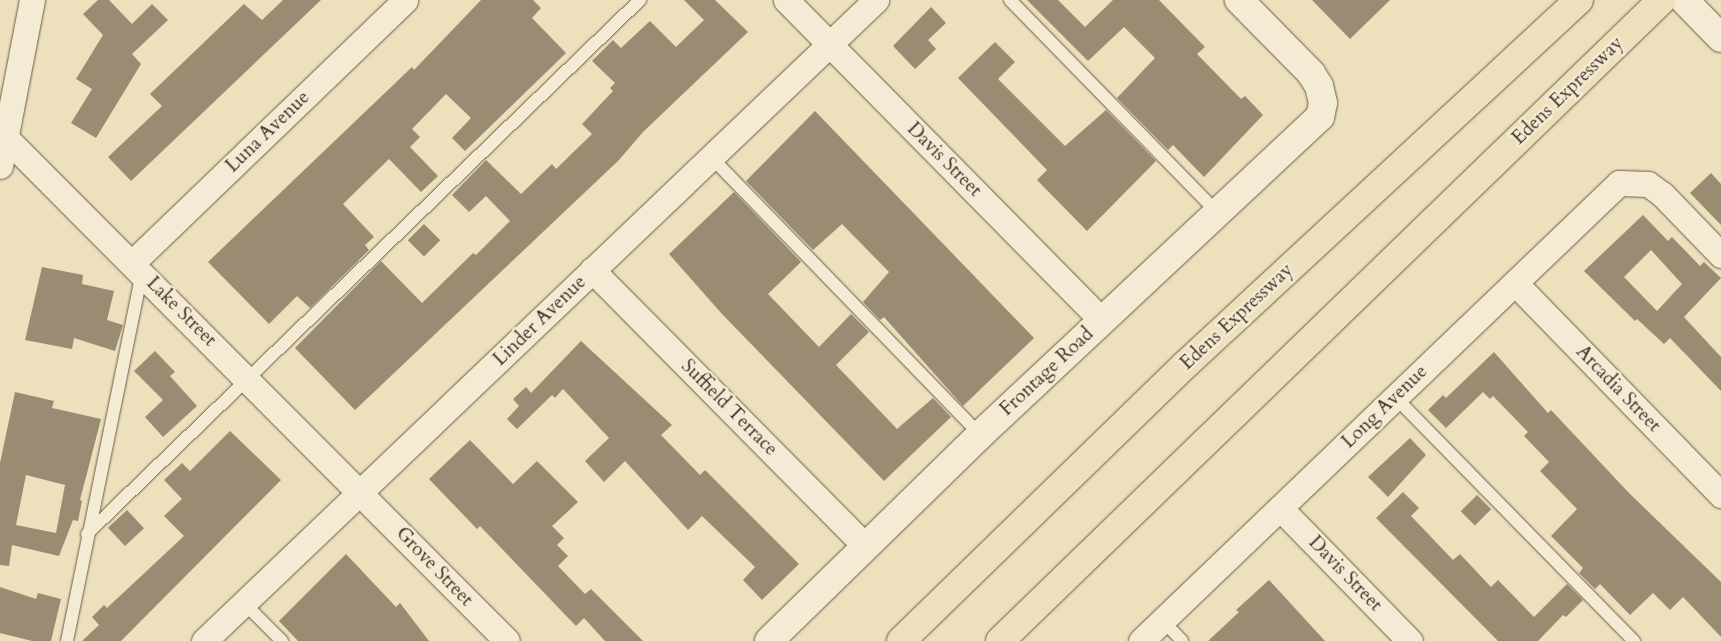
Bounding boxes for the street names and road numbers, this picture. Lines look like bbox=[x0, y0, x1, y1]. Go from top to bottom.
street label: Edens Expressway bbox=[1508, 32, 1628, 150]
street label: Luna Avenue bbox=[221, 86, 315, 178]
street label: Davis Street bbox=[902, 118, 986, 202]
street label: Edens Expressway bbox=[1176, 259, 1298, 375]
street label: Linder Avenue bbox=[489, 271, 591, 371]
street label: Lake Street bbox=[141, 272, 221, 352]
street label: Frontage Road bbox=[996, 323, 1098, 421]
street label: Arcadia Street bbox=[1571, 341, 1665, 437]
street label: Suffield Terrace bbox=[676, 355, 782, 461]
street label: Long Avenue bbox=[1338, 361, 1432, 453]
street label: Grove Street bbox=[391, 523, 477, 611]
street label: Davis Street bbox=[1304, 532, 1386, 616]

